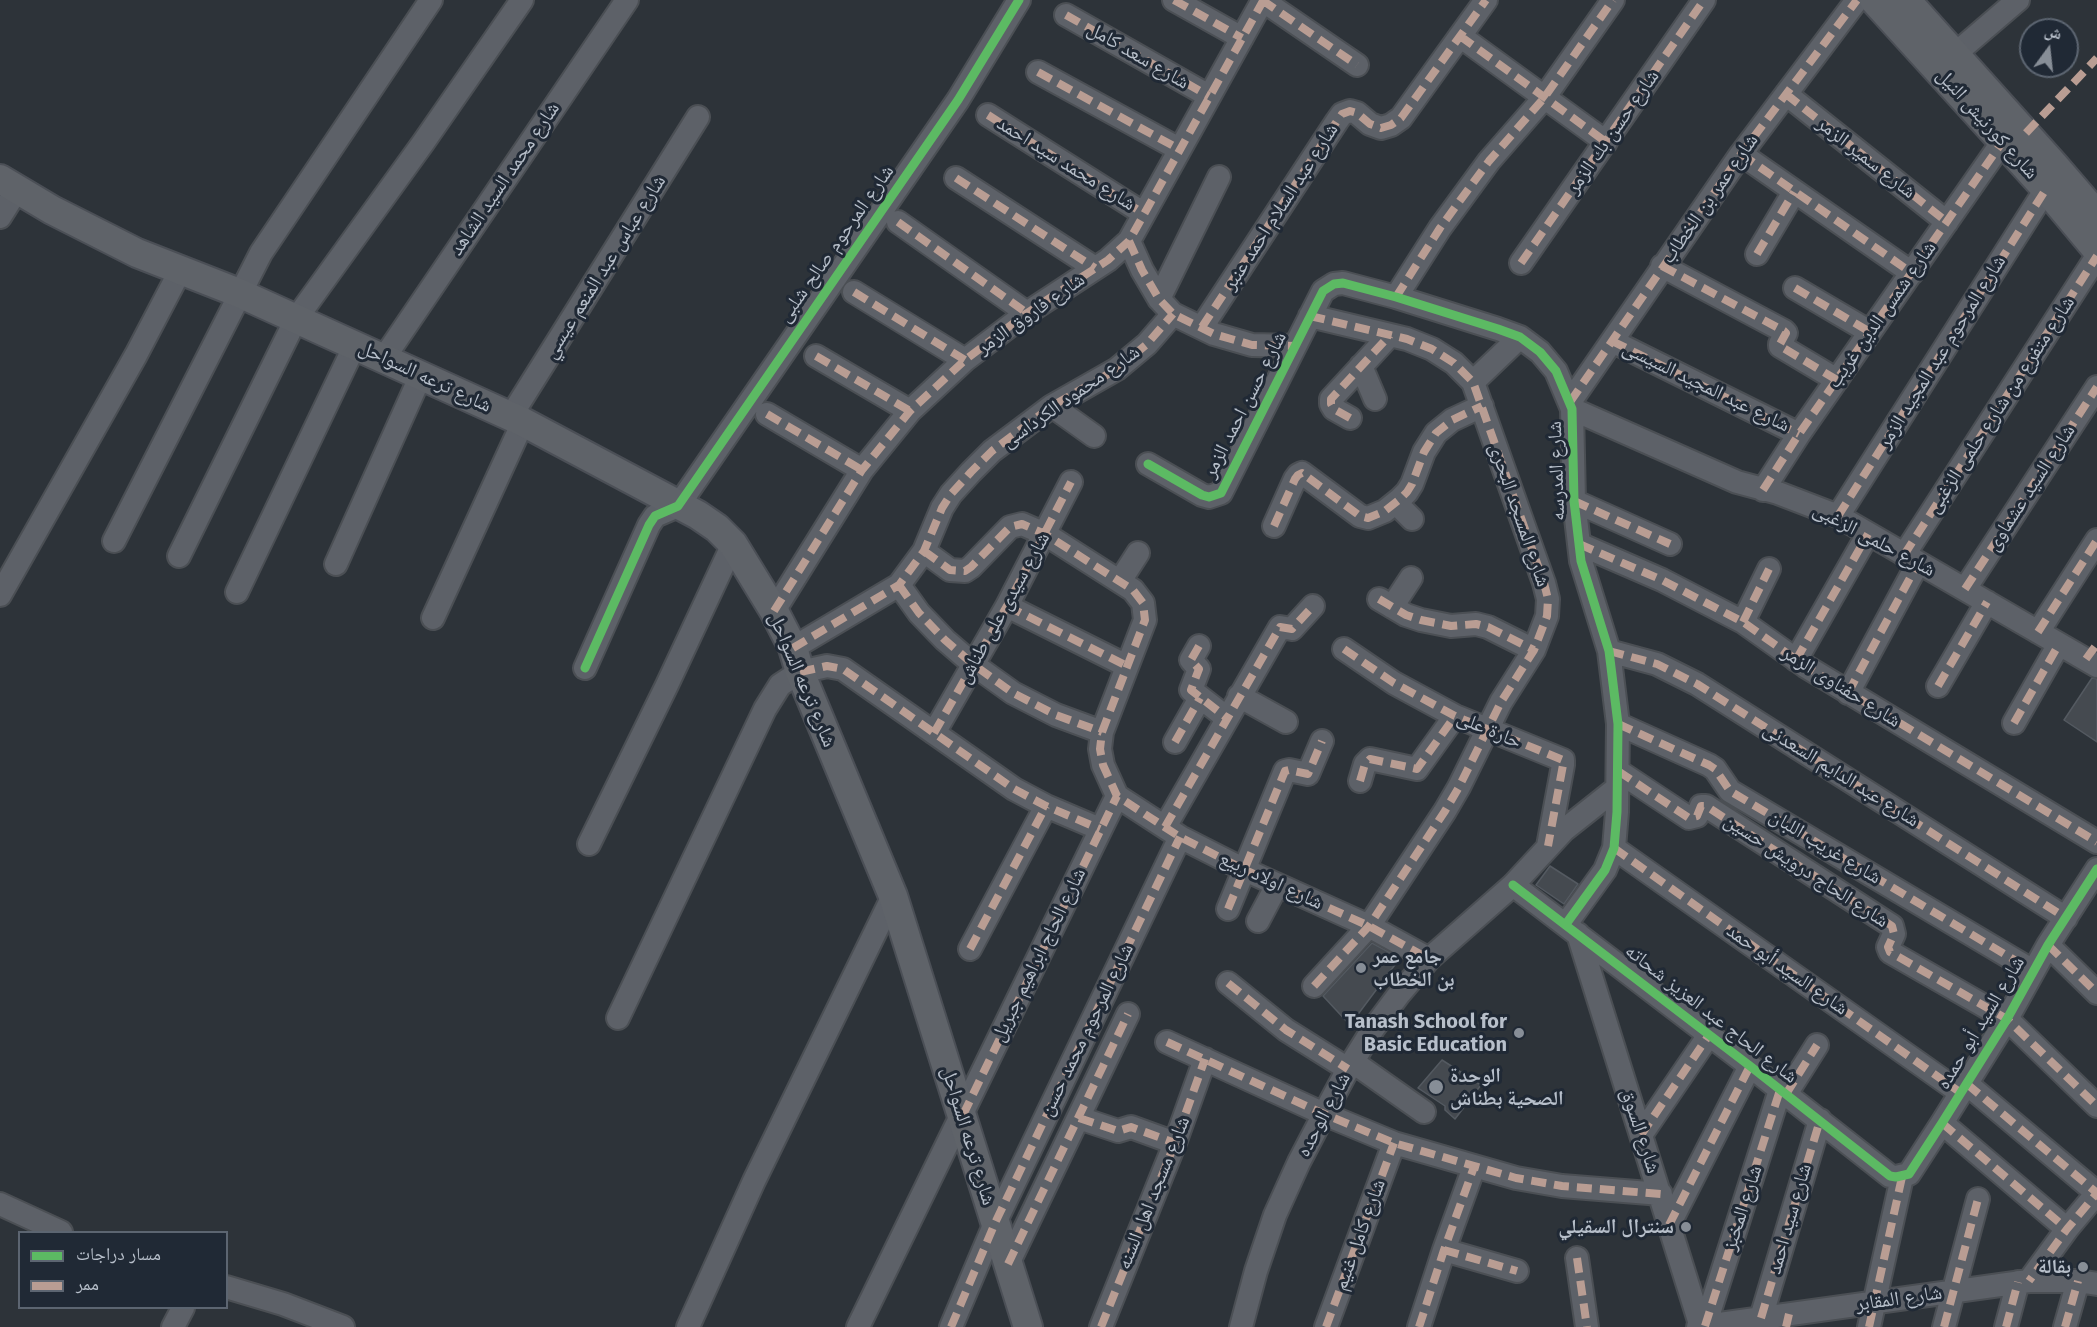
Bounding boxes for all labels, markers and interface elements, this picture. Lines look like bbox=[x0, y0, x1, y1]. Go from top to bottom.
street label: شارع سعد كامل bbox=[1083, 17, 1193, 95]
north arrow bbox=[2019, 18, 2079, 78]
text: ش bbox=[2043, 21, 2064, 43]
street label: شارع كورنيش النيل bbox=[1931, 64, 2043, 184]
street label: شارع حسن بك الزمر bbox=[1561, 65, 1665, 199]
street label: شارع محمد السيد الشاهد bbox=[445, 98, 565, 260]
street label: شارع محمد سيد احمد bbox=[992, 112, 1140, 216]
street label: شارع سمير الزمر bbox=[1811, 112, 1921, 204]
street label: شارع عبد السلام احمد عنبر bbox=[1218, 119, 1344, 295]
street label: شارع عمر بن الخطاب bbox=[1656, 129, 1764, 269]
street label: شارع المرحوم صالح شلبى bbox=[773, 160, 899, 328]
street label: شارع عباس عبد المنعم عيسي bbox=[539, 171, 671, 363]
street label: شارع شمس الدين غريب bbox=[1822, 237, 1942, 393]
street label: شارع المرحوم عبد المجيد الزمر bbox=[1873, 251, 2011, 453]
street label: شارع فاروق الزمر bbox=[972, 268, 1090, 360]
street label: شارع متفرع من شارع حلمى الزغبى bbox=[1922, 292, 2080, 518]
street label: شارع حسن احمد الزمر bbox=[1198, 328, 1292, 482]
street label: شارع ترعه السواحل bbox=[355, 336, 495, 418]
street label: شارع عبد المجيد السيسى bbox=[1618, 336, 1794, 438]
street label: شارع محمود الكرداسى bbox=[997, 340, 1145, 454]
street label: شارع السيد عشماوى bbox=[1981, 420, 2081, 556]
street label: شارع المدرسه bbox=[1543, 421, 1571, 521]
street label: شارع المسجد البحرى bbox=[1483, 440, 1555, 590]
street label: شارع حلمى الزغبى bbox=[1809, 498, 1939, 582]
street label: شارع سيدى على طناش bbox=[952, 528, 1056, 688]
street label: شارع ترعه السواحل bbox=[763, 609, 841, 751]
street label: شارع حفناوى الزمر bbox=[1777, 641, 1905, 733]
street label: حارة على bbox=[1453, 706, 1525, 754]
street label: شارع عبد الدايم السعدنى bbox=[1759, 717, 1923, 833]
street label: شارع غريب اللبان bbox=[1765, 804, 1885, 890]
street label: شارع الحاج درويش حسين bbox=[1719, 809, 1893, 933]
street label: شارع اولاد ربيع bbox=[1215, 847, 1327, 915]
street label: شارع الحاج ابراهيم جبريل bbox=[986, 864, 1092, 1046]
street label: شارع السيد أبو حمد bbox=[1722, 919, 1852, 1021]
street label: شارع الحاج عبد العزيز شحاته bbox=[1620, 939, 1802, 1089]
street label: شارع المرحوم محمد حسن bbox=[1035, 940, 1139, 1120]
place label: جامع عمر بن الخطاب bbox=[1373, 945, 1454, 992]
street label: شارع السيد أبو حمده bbox=[1932, 952, 2030, 1094]
marker: جامع عمر بن الخطاب bbox=[1354, 961, 1368, 975]
place label: Tanash School for Basic Education bbox=[1345, 1010, 1507, 1057]
marker: Tanash School for Basic Education bbox=[1512, 1026, 1526, 1040]
street label: شارع ترعه السواحل bbox=[936, 1064, 1000, 1208]
place label: الوحدة الصحية بطناش bbox=[1450, 1064, 1564, 1111]
street label: شارع الوحده bbox=[1292, 1069, 1356, 1161]
marker: الوحدة الصحية بطناش bbox=[1427, 1078, 1445, 1096]
street label: شارع السوق bbox=[1615, 1086, 1665, 1176]
street label: شارع مسجد اهل السنه bbox=[1112, 1113, 1196, 1273]
street label: شارع سيد احمد bbox=[1763, 1161, 1817, 1277]
street label: شارع المخبز bbox=[1718, 1163, 1768, 1253]
street label: شارع كامل غنيم bbox=[1329, 1176, 1391, 1294]
place label: سنترال السقيلي bbox=[1558, 1215, 1674, 1239]
marker: سنترال السقيلي bbox=[1679, 1220, 1693, 1234]
legend bbox=[18, 1231, 228, 1309]
text: مسار دراجات bbox=[76, 1243, 161, 1265]
place label: بقالة bbox=[2038, 1255, 2071, 1279]
marker: بقالة bbox=[2076, 1260, 2090, 1274]
text: ممر bbox=[76, 1273, 99, 1295]
street label: شارع المقابر bbox=[1854, 1281, 1944, 1317]

